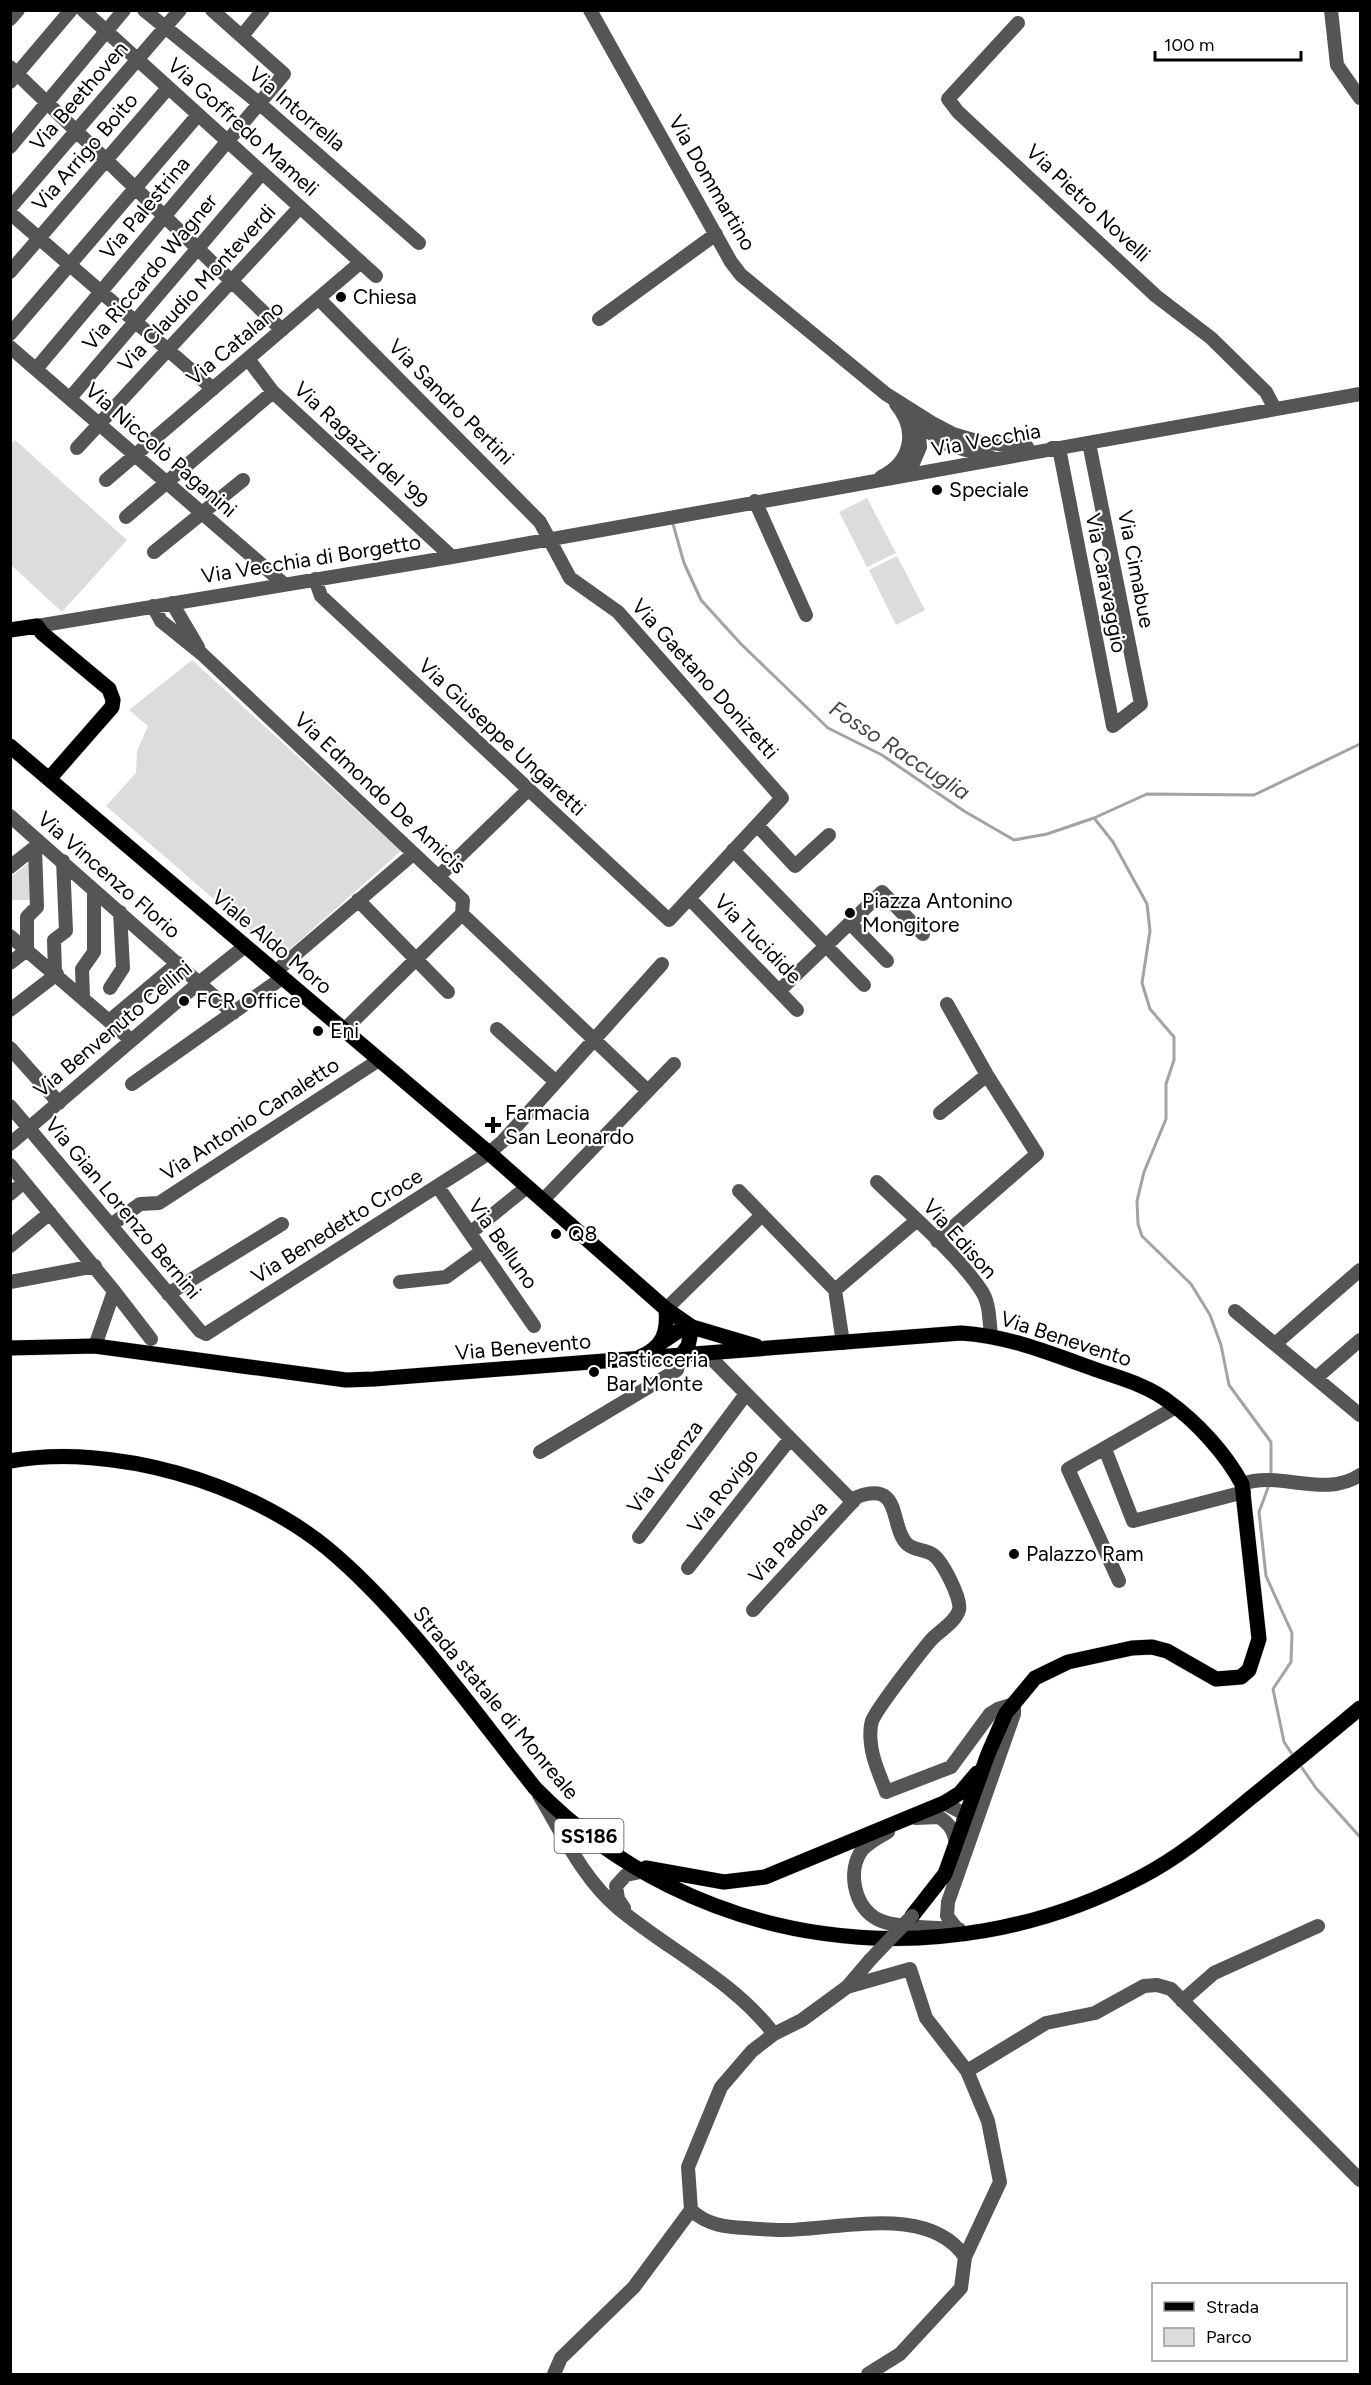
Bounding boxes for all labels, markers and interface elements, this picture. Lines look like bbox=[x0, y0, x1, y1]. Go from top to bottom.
scale bar bbox=[1155, 24, 1300, 62]
text: 100 m bbox=[1164, 34, 1214, 56]
street label: Via Beethoven bbox=[24, 36, 133, 155]
street label: Via Goffredo Mameli bbox=[163, 52, 324, 201]
street label: Via Intorrella bbox=[244, 61, 351, 156]
street label: Via Arrigo Boito bbox=[27, 88, 143, 216]
street label: Via Dommartino bbox=[664, 111, 761, 255]
street label: Via Pietro Novelli bbox=[1021, 139, 1156, 267]
street label: Via Palestrina bbox=[94, 151, 195, 264]
street label: Via Riccardo Wagner bbox=[77, 189, 222, 355]
street label: Via Claudio Monteverdi bbox=[113, 199, 281, 376]
place label: Chiesa bbox=[353, 284, 417, 309]
marker: Chiesa bbox=[334, 290, 348, 304]
street label: Via Catalano bbox=[181, 295, 288, 390]
street label: Via Sandro Pertini bbox=[383, 334, 519, 470]
street label: Via Ragazzi del '99 bbox=[289, 376, 434, 513]
street label: Via Niccolò Paganini bbox=[81, 377, 242, 522]
street label: Via Vecchia bbox=[929, 418, 1043, 461]
place label: Speciale bbox=[949, 477, 1029, 502]
marker: Speciale bbox=[930, 483, 944, 497]
street label: Via Cimabue bbox=[1113, 508, 1160, 630]
street label: Via Caravaggio bbox=[1081, 511, 1132, 655]
street label: Via Vecchia di Borgetto bbox=[199, 529, 423, 588]
street label: Via Gaetano Donizetti bbox=[627, 593, 784, 764]
street label: Via Giuseppe Ungaretti bbox=[414, 653, 591, 821]
water label: Fosso Raccuglia bbox=[824, 695, 975, 806]
street label: Via Edmondo De Amicis bbox=[289, 707, 471, 879]
street label: Via Vincenzo Florio bbox=[33, 806, 186, 943]
street label: Viale Aldo Moro bbox=[207, 884, 337, 999]
place label: Piazza Antonino Mongitore bbox=[862, 888, 1013, 937]
street label: Via Tucidide bbox=[709, 889, 807, 989]
marker: Piazza Antonino Mongitore bbox=[843, 906, 857, 920]
street label: Via Benvenuto Cellini bbox=[28, 955, 197, 1102]
place label: FCR Office bbox=[196, 988, 300, 1013]
marker: FCR Office bbox=[177, 994, 191, 1008]
place label: Eni bbox=[330, 1018, 359, 1043]
marker: Eni bbox=[311, 1024, 325, 1038]
street label: Via Antonio Canaletto bbox=[156, 1052, 344, 1186]
place label: Farmacia San Leonardo bbox=[505, 1100, 634, 1149]
street label: Via Gian Lorenzo Bernini bbox=[40, 1112, 207, 1304]
marker: Farmacia San Leonardo bbox=[486, 1118, 500, 1132]
street label: Via Benedetto Croce bbox=[247, 1163, 427, 1288]
street label: Via Belluno bbox=[463, 1194, 544, 1294]
street label: Via Edison bbox=[918, 1194, 1003, 1284]
place label: Q8 bbox=[568, 1221, 597, 1246]
marker: Q8 bbox=[549, 1227, 563, 1241]
street label: Via Benevento bbox=[997, 1306, 1135, 1371]
street label: Via Benevento bbox=[454, 1328, 592, 1365]
place label: Pasticceria Bar Monte bbox=[606, 1347, 708, 1396]
marker: Pasticceria Bar Monte bbox=[587, 1365, 601, 1379]
street label: Via Vicenza bbox=[621, 1415, 708, 1518]
street label: Via Rovigo bbox=[682, 1443, 763, 1538]
street label: Via Padova bbox=[743, 1495, 832, 1588]
place label: Palazzo Ram bbox=[1026, 1541, 1144, 1566]
marker: Palazzo Ram bbox=[1007, 1547, 1021, 1561]
street label: Strada statale di Monreale bbox=[408, 1601, 585, 1804]
road number: SS186 bbox=[554, 1819, 624, 1853]
legend bbox=[1152, 2283, 1347, 2361]
text: Strada bbox=[1206, 2296, 1259, 2318]
text: Parco bbox=[1206, 2326, 1252, 2348]

